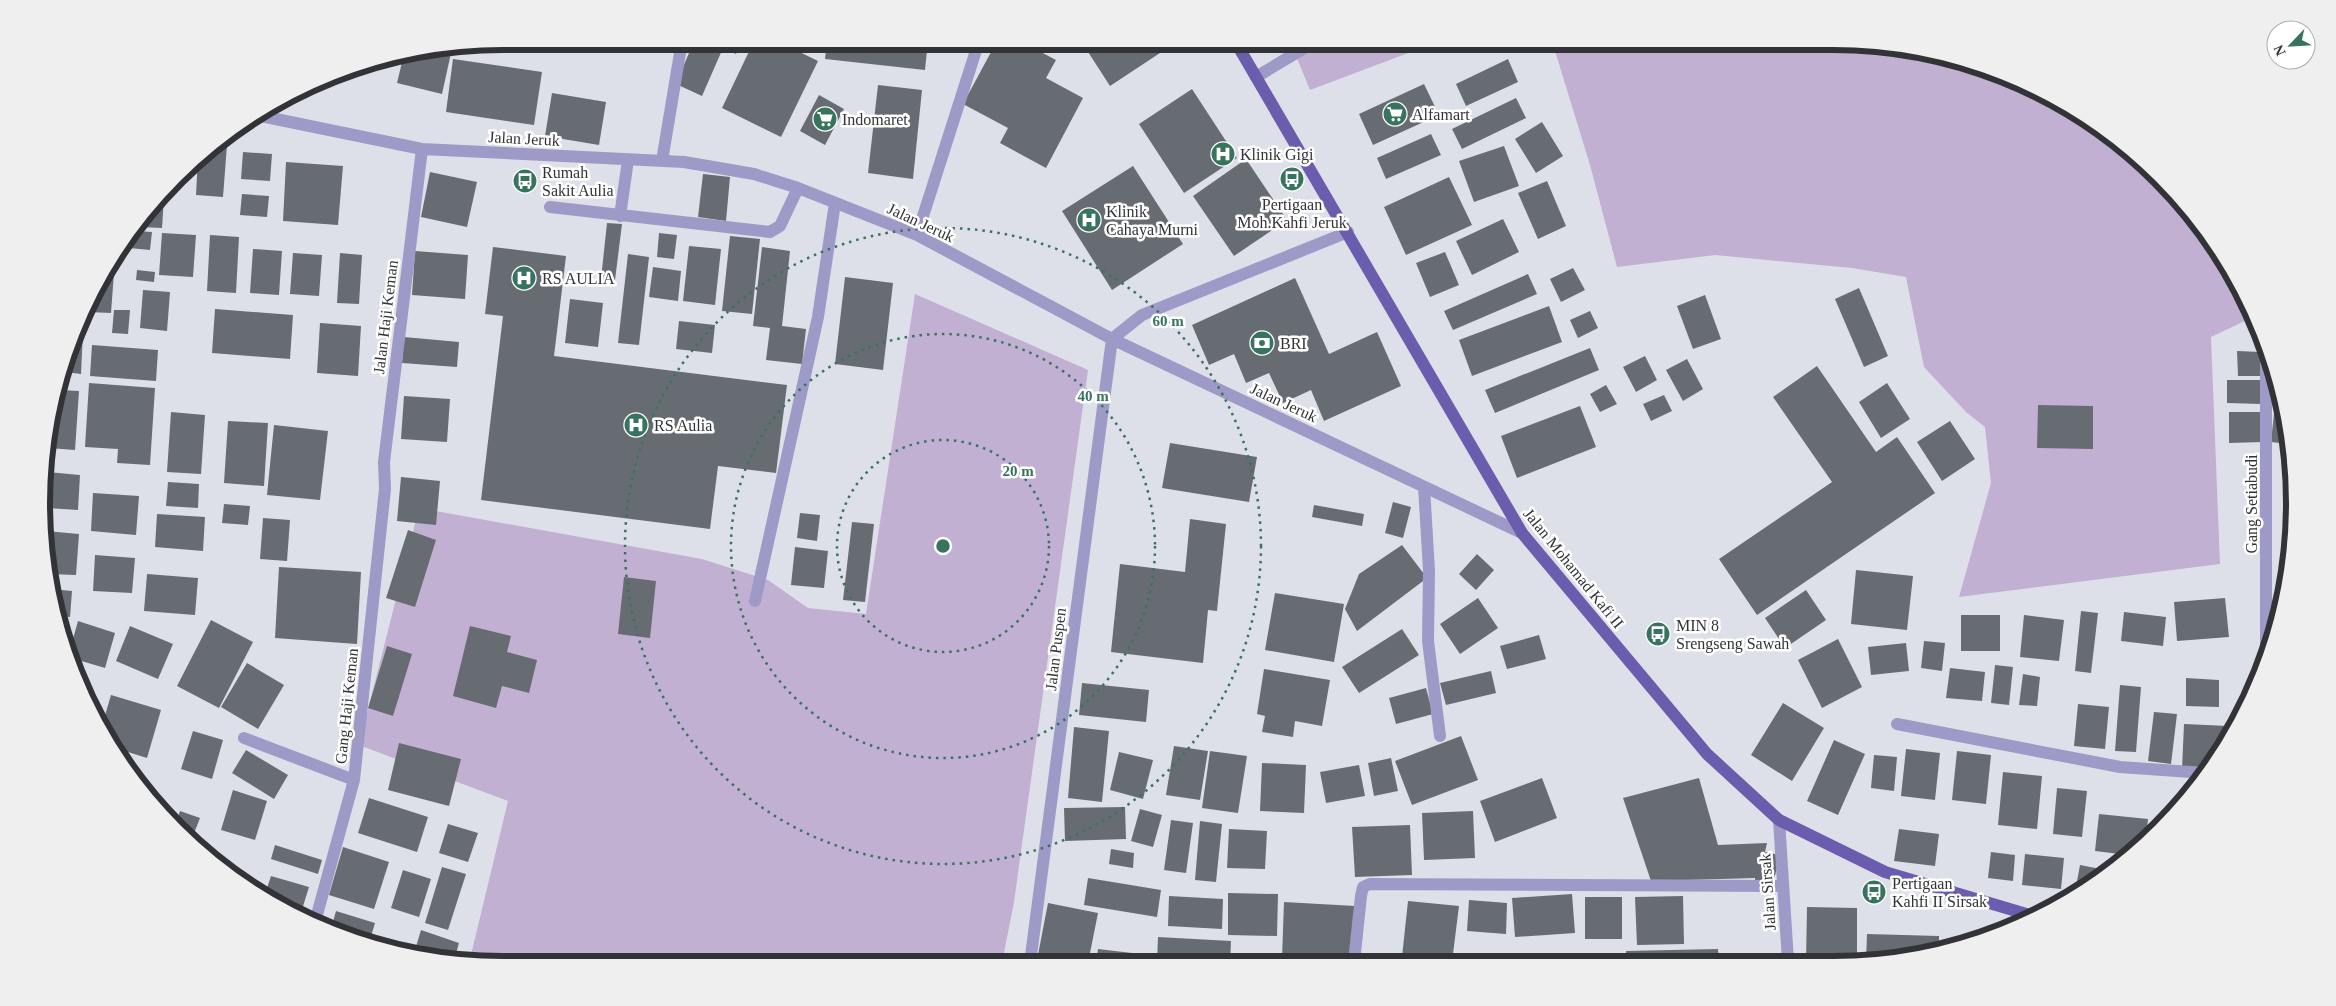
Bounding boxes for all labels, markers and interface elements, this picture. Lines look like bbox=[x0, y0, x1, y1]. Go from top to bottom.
north arrow bbox=[2266, 20, 2316, 70]
text: N bbox=[2271, 43, 2289, 58]
supermarket icon: Alfamart bbox=[1382, 101, 1408, 127]
supermarket icon: Indomaret bbox=[812, 106, 838, 132]
place label: Alfamart bbox=[1412, 106, 1470, 123]
place label: Indomaret bbox=[842, 111, 908, 128]
street label: Jalan Jeruk bbox=[488, 128, 560, 149]
hospital icon: Klinik Gigi bbox=[1210, 141, 1236, 167]
place label: Klinik Gigi bbox=[1240, 146, 1314, 164]
place label: Rumah Sakit Aulia bbox=[542, 164, 614, 199]
bus stop icon: Pertigaan Moh.Kahfi Jeruk bbox=[1279, 166, 1305, 192]
bus stop icon: Rumah Sakit Aulia bbox=[512, 168, 538, 194]
place label: Pertigaan Moh.Kahfi Jeruk bbox=[1237, 196, 1347, 231]
street label: Jalan Jeruk bbox=[885, 200, 957, 245]
place label: Klinik Cahaya Murni bbox=[1106, 203, 1199, 239]
hospital icon: Klinik Cahaya Murni bbox=[1076, 207, 1102, 233]
street label: Jalan Haji Keman bbox=[370, 259, 402, 375]
hospital icon: RS AULIA bbox=[511, 265, 537, 291]
place label: RS AULIA bbox=[542, 270, 615, 287]
text: 60 m bbox=[1152, 313, 1184, 329]
bank icon: BRI bbox=[1249, 330, 1275, 356]
place label: BRI bbox=[1280, 335, 1307, 352]
street label: Jalan Jeruk bbox=[1248, 380, 1320, 425]
text: 40 m bbox=[1077, 388, 1109, 404]
hospital icon: RS Aulia bbox=[623, 412, 649, 438]
place label: RS Aulia bbox=[654, 417, 712, 434]
street label: Gang Setiabudi bbox=[2243, 454, 2261, 554]
text: 20 m bbox=[1002, 463, 1034, 479]
street label: Jalan Mohamad Kafi II bbox=[1520, 505, 1627, 632]
centre of rings bbox=[934, 537, 952, 555]
street label: Jalan Puspen bbox=[1042, 607, 1070, 691]
place label: MIN 8 Srengseng Sawah bbox=[1676, 617, 1789, 653]
bus stop icon: MIN 8 Srengseng Sawah bbox=[1645, 621, 1671, 647]
street label: Gang Haji Keman bbox=[332, 647, 362, 765]
street label: Jalan Sirsak bbox=[1756, 853, 1779, 931]
place label: Pertigaan Kahfi II Sirsak bbox=[1892, 875, 1987, 910]
bus stop icon: Pertigaan Kahfi II Sirsak bbox=[1861, 879, 1887, 905]

